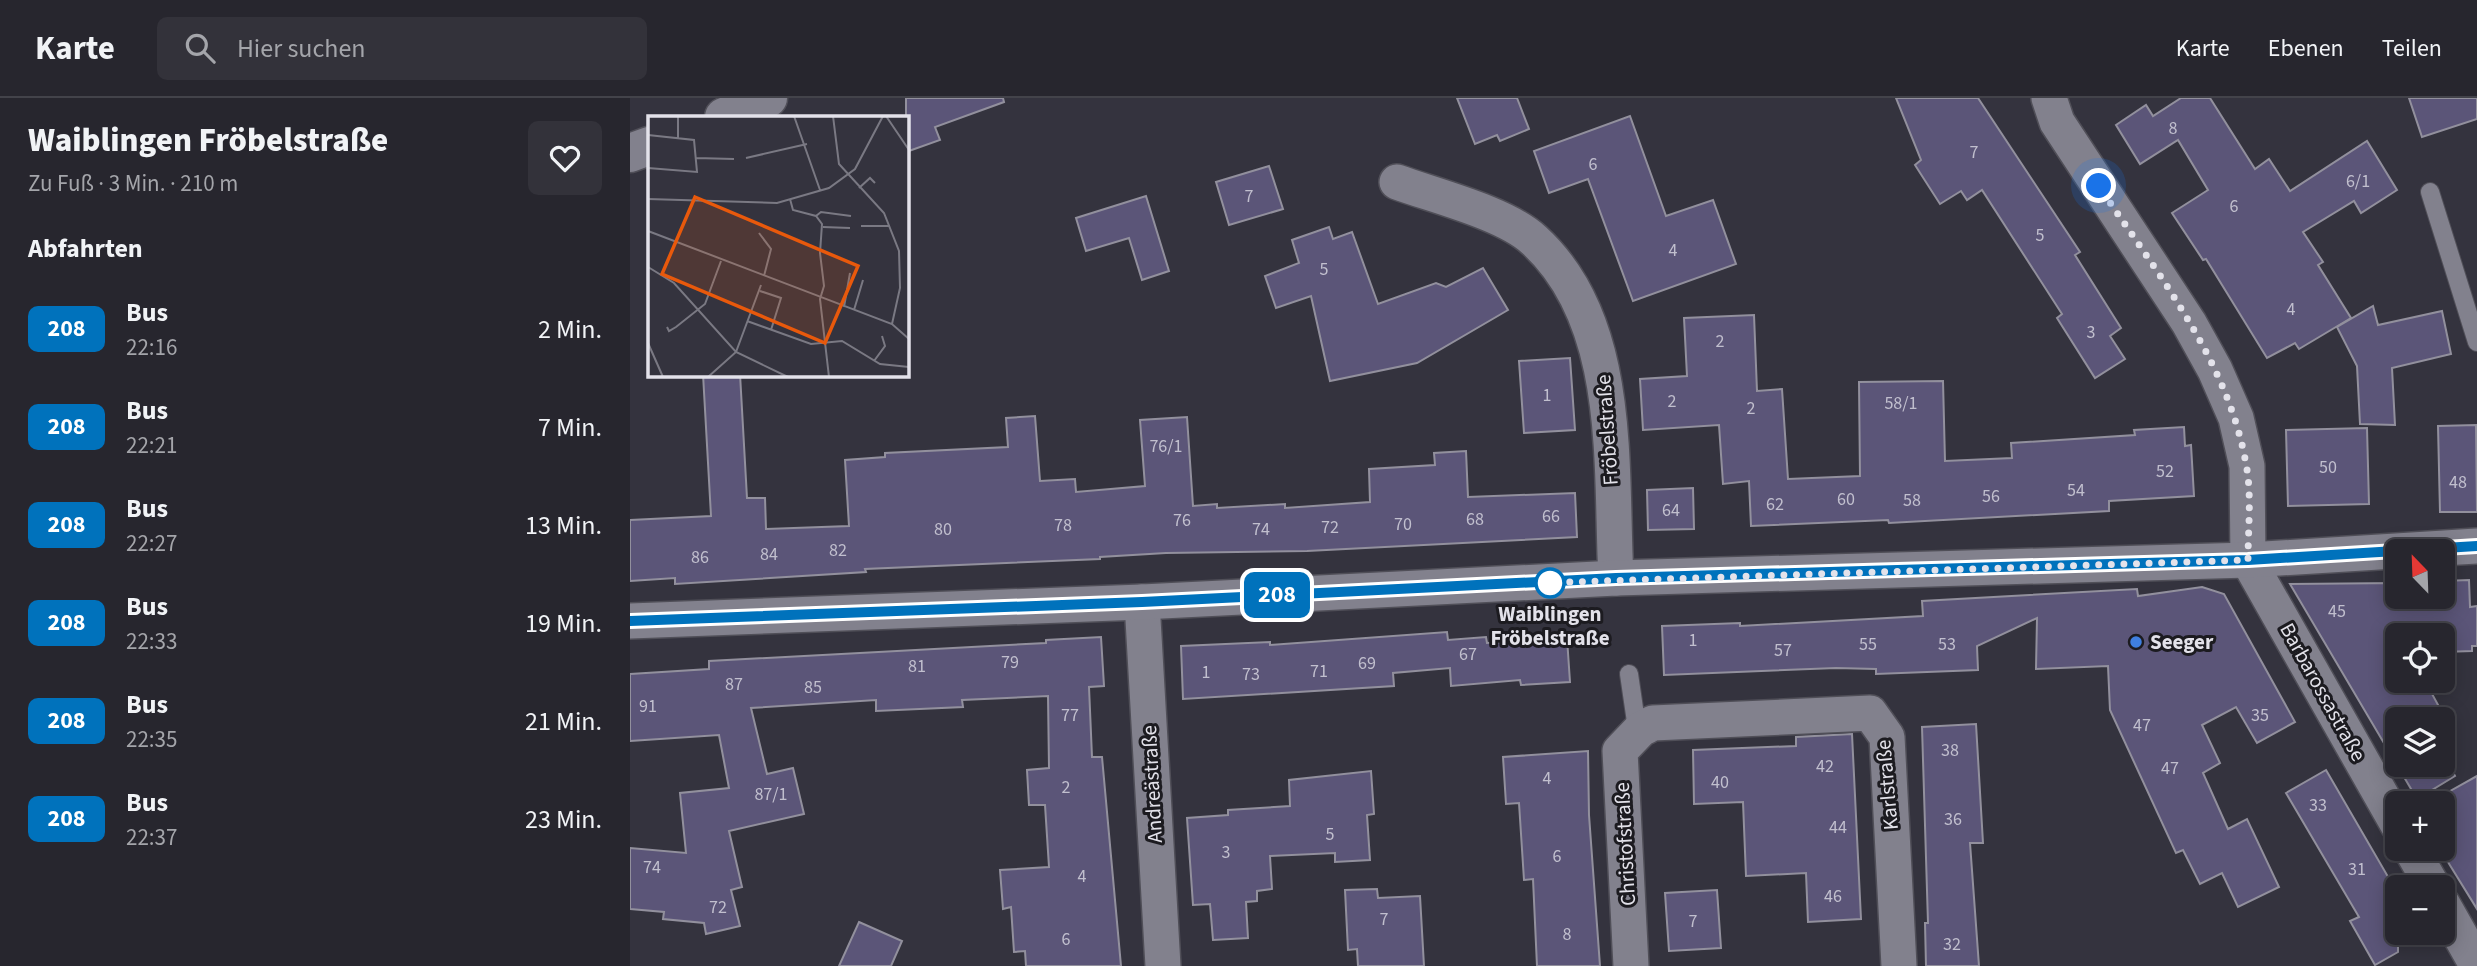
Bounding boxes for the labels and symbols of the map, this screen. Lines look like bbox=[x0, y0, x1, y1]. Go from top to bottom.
inset map bbox=[648, 116, 908, 376]
house number: 8 bbox=[2169, 116, 2178, 141]
house number: 7 bbox=[1970, 140, 1979, 165]
house number: 6 bbox=[1589, 152, 1598, 177]
your location bbox=[2081, 168, 2116, 203]
house number: 6/1 bbox=[2346, 169, 2370, 194]
house number: 7 bbox=[1245, 184, 1254, 209]
house number: 6 bbox=[2230, 194, 2239, 219]
house number: 5 bbox=[2036, 223, 2045, 248]
house number: 4 bbox=[1669, 238, 1678, 263]
house number: 5 bbox=[1320, 257, 1329, 282]
house number: 4 bbox=[2287, 297, 2296, 322]
house number: 3 bbox=[2087, 320, 2096, 345]
house number: 2 bbox=[1716, 329, 1725, 354]
street label: Fröbelstraße bbox=[1588, 374, 1626, 486]
house number: 1 bbox=[1543, 383, 1551, 408]
house number: 2 bbox=[1668, 389, 1677, 414]
house number: 58/1 bbox=[1884, 391, 1918, 416]
house number: 2 bbox=[1747, 396, 1756, 421]
house number: 76/1 bbox=[1149, 434, 1183, 459]
house number: 50 bbox=[2319, 455, 2337, 480]
house number: 52 bbox=[2156, 459, 2174, 484]
house number: 48 bbox=[2449, 470, 2467, 495]
house number: 54 bbox=[2067, 478, 2085, 503]
house number: 56 bbox=[1982, 484, 2000, 509]
house number: 60 bbox=[1837, 487, 1855, 512]
house number: 58 bbox=[1903, 488, 1921, 513]
house number: 62 bbox=[1766, 492, 1784, 517]
house number: 64 bbox=[1662, 498, 1680, 523]
house number: 66 bbox=[1542, 504, 1560, 529]
house number: 68 bbox=[1466, 507, 1484, 532]
house number: 76 bbox=[1173, 508, 1191, 533]
house number: 70 bbox=[1394, 512, 1412, 537]
house number: 78 bbox=[1054, 513, 1072, 538]
house number: 72 bbox=[1321, 515, 1339, 540]
house number: 80 bbox=[934, 517, 952, 542]
house number: 74 bbox=[1252, 517, 1270, 542]
house number: 82 bbox=[829, 538, 847, 563]
north arrow bbox=[2385, 539, 2455, 609]
house number: 84 bbox=[760, 542, 778, 567]
house number: 86 bbox=[691, 545, 709, 570]
marker: Waiblingen Fröbelstraße bbox=[1535, 568, 1565, 598]
line badge: 208 bbox=[1237, 572, 1317, 618]
place label: Waiblingen Fröbelstraße bbox=[1490, 599, 1610, 653]
house number: 45 bbox=[2328, 599, 2346, 624]
street label: Barbarossastraße bbox=[2273, 617, 2373, 767]
place label: Seeger bbox=[2150, 627, 2214, 657]
house number: 1 bbox=[1689, 628, 1697, 653]
house number: 55 bbox=[1859, 632, 1877, 657]
house number: 53 bbox=[1938, 632, 1956, 657]
marker: Seeger bbox=[2128, 634, 2144, 650]
house number: 57 bbox=[1774, 638, 1792, 663]
house number: 67 bbox=[1459, 642, 1477, 667]
house number: 79 bbox=[1001, 650, 1019, 675]
house number: 69 bbox=[1358, 651, 1376, 676]
house number: 81 bbox=[908, 654, 926, 679]
house number: 71 bbox=[1310, 659, 1328, 684]
house number: 1 bbox=[1202, 660, 1210, 685]
house number: 73 bbox=[1242, 662, 1260, 687]
house number: 87 bbox=[725, 672, 743, 697]
house number: 85 bbox=[804, 675, 822, 700]
house number: 91 bbox=[639, 694, 657, 719]
house number: 77 bbox=[1061, 703, 1079, 728]
house number: 35 bbox=[2251, 703, 2269, 728]
house number: 47 bbox=[2133, 713, 2151, 738]
street label: Andreästraße bbox=[1134, 724, 1170, 844]
street label: Karlstraße bbox=[1868, 738, 1906, 832]
house number: 38 bbox=[1941, 738, 1959, 763]
house number: 42 bbox=[1816, 754, 1834, 779]
house number: 47 bbox=[2161, 756, 2179, 781]
house number: 4 bbox=[1543, 766, 1552, 791]
house number: 40 bbox=[1711, 770, 1729, 795]
house number: 2 bbox=[1062, 775, 1071, 800]
street label: Christofstraße bbox=[1607, 781, 1643, 907]
house number: 87/1 bbox=[754, 782, 788, 807]
house number: 33 bbox=[2309, 793, 2327, 818]
house number: 36 bbox=[1944, 807, 1962, 832]
house number: 44 bbox=[1829, 815, 1847, 840]
house number: 5 bbox=[1326, 822, 1335, 847]
house number: 3 bbox=[1222, 840, 1231, 865]
house number: 6 bbox=[1553, 844, 1562, 869]
house number: 74 bbox=[643, 855, 661, 880]
house number: 31 bbox=[2348, 857, 2366, 882]
house number: 4 bbox=[1078, 864, 1087, 889]
house number: 46 bbox=[1824, 884, 1842, 909]
house number: 72 bbox=[709, 895, 727, 920]
house number: 7 bbox=[1380, 907, 1389, 932]
house number: 7 bbox=[1689, 909, 1698, 934]
house number: 8 bbox=[1563, 922, 1572, 947]
house number: 6 bbox=[1062, 927, 1071, 952]
house number: 32 bbox=[1943, 932, 1961, 957]

